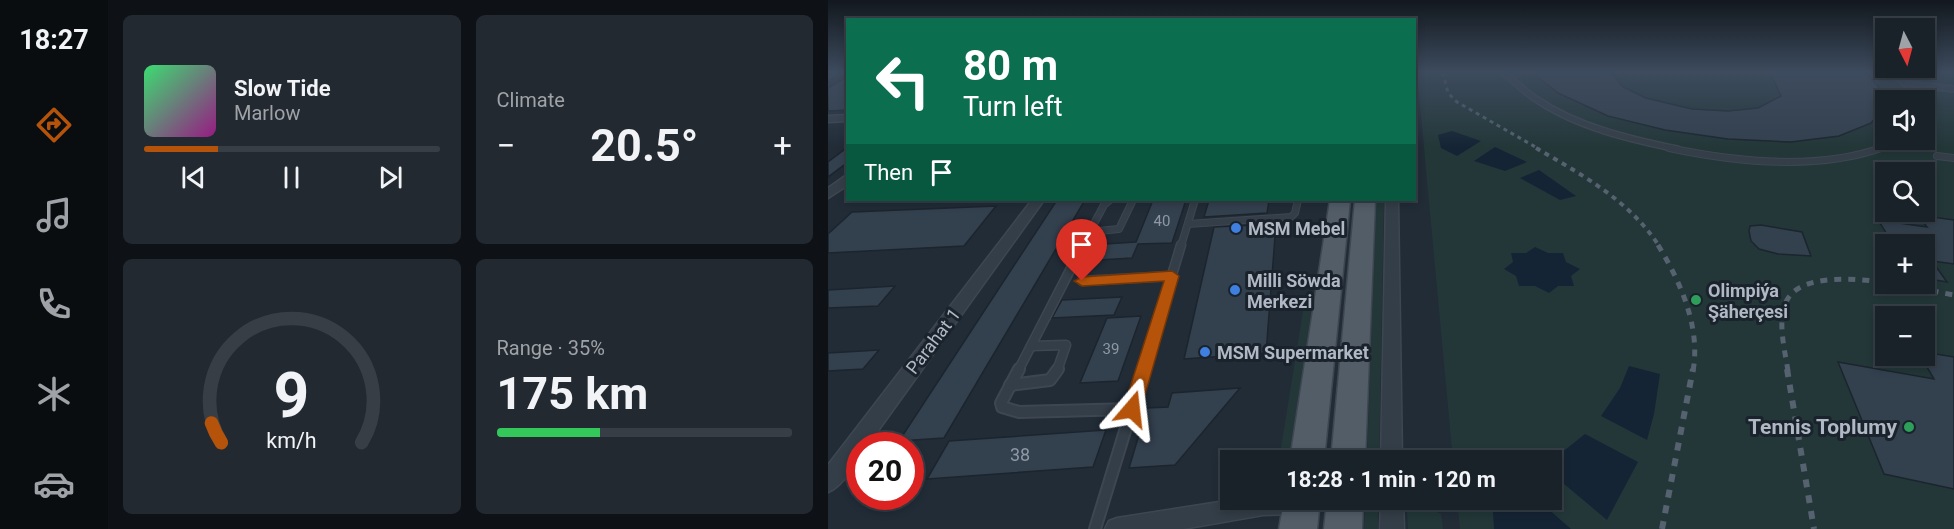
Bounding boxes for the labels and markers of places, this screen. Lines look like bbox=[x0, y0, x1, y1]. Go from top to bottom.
place label: MSM Mebel bbox=[1248, 218, 1345, 239]
pin bbox=[1056, 219, 1107, 281]
marker: MSM Mebel bbox=[1229, 221, 1243, 235]
place label: Milli Söwda Merkezi bbox=[1247, 270, 1341, 312]
place label: Olimpiýa Şäherçesi bbox=[1708, 280, 1788, 322]
marker: Milli Söwda Merkezi bbox=[1228, 283, 1242, 297]
marker: Olimpiýa Şäherçesi bbox=[1689, 293, 1703, 307]
place label: MSM Supermarket bbox=[1217, 342, 1369, 363]
marker: MSM Supermarket bbox=[1198, 345, 1212, 359]
place label: Tennis Toplumy bbox=[1748, 415, 1897, 439]
marker: Tennis Toplumy bbox=[1902, 420, 1916, 434]

